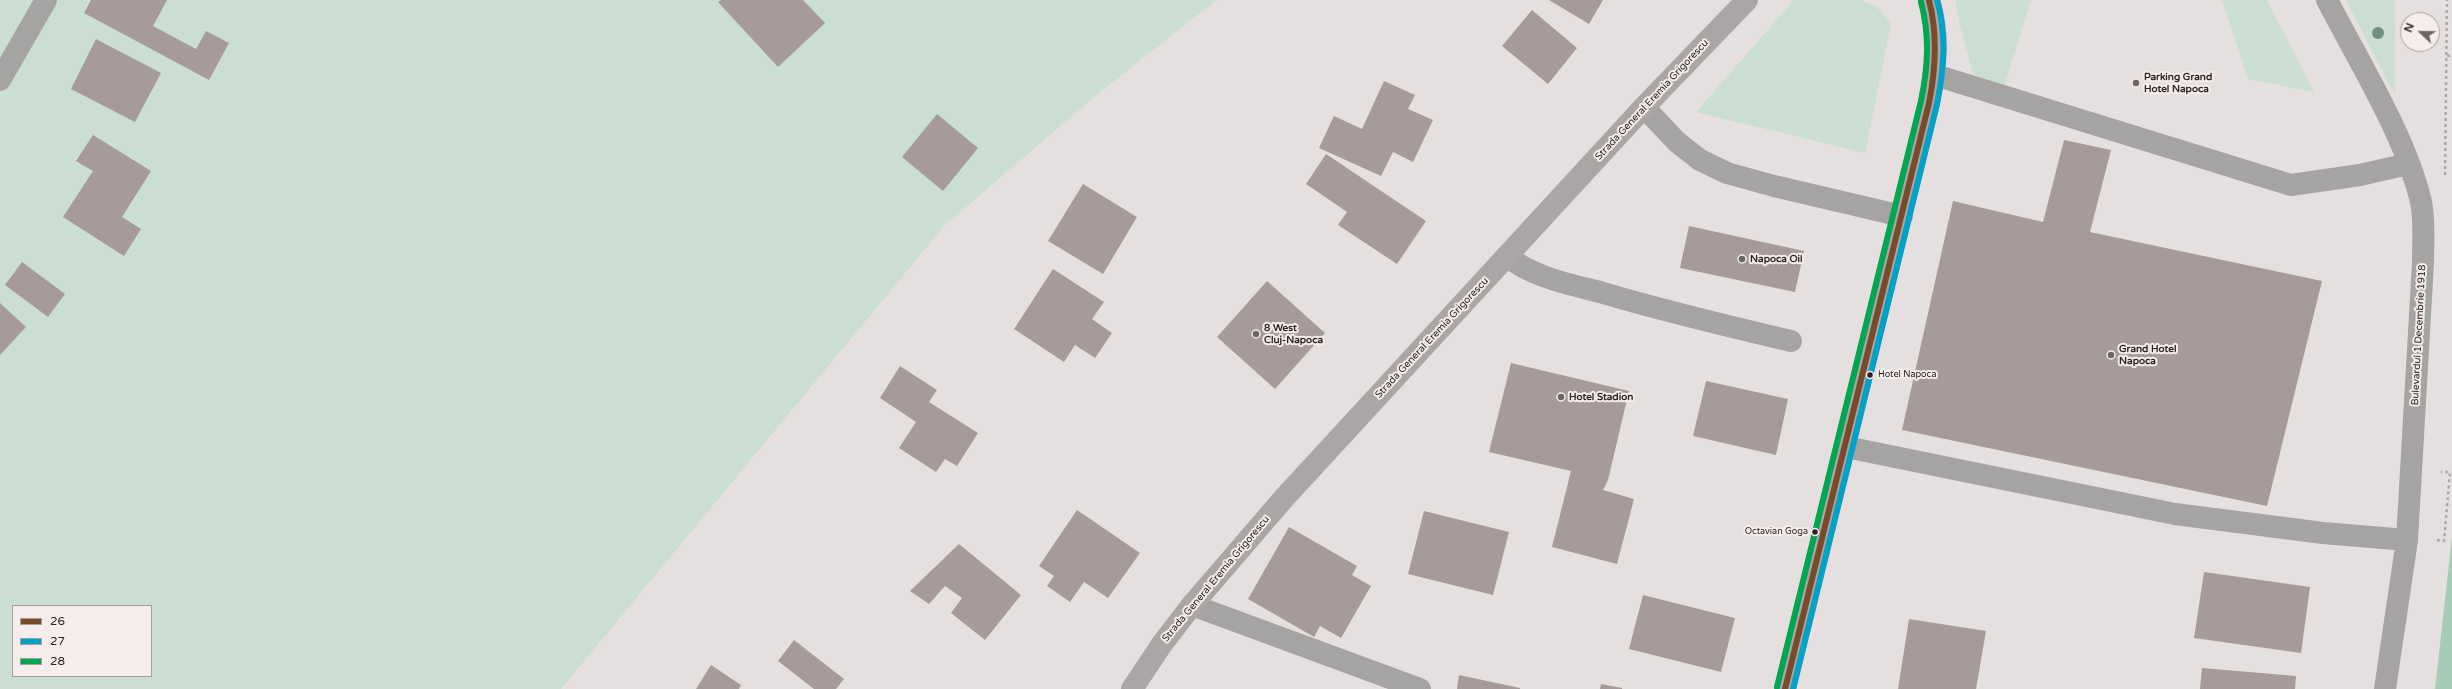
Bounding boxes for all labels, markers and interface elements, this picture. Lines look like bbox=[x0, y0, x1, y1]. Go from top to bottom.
north arrow bbox=[2400, 12, 2440, 52]
text: N bbox=[2402, 21, 2417, 34]
street label: Strada General Eremia Grigorescu bbox=[1593, 37, 1711, 163]
place label: Parking Grand Hotel Napoca bbox=[2144, 71, 2212, 94]
marker: Parking Grand Hotel Napoca bbox=[2131, 78, 2141, 88]
place label: Napoca Oil bbox=[1750, 253, 1803, 265]
marker: Napoca Oil bbox=[1737, 254, 1747, 264]
street label: Bulevardul 1 Decembrie 1918 bbox=[2409, 264, 2429, 406]
street label: Strada General Eremia Grigorescu bbox=[1373, 275, 1491, 401]
place label: 8 West Cluj-Napoca bbox=[1264, 322, 1323, 346]
marker: 8 West Cluj-Napoca bbox=[1251, 329, 1261, 339]
place label: Grand Hotel Napoca bbox=[2119, 343, 2176, 366]
marker: Grand Hotel Napoca bbox=[2106, 350, 2116, 360]
marker: Hotel Napoca bbox=[1865, 370, 1875, 380]
place label: Hotel Napoca bbox=[1878, 370, 1936, 380]
place label: Hotel Stadion bbox=[1569, 391, 1633, 403]
marker: Hotel Stadion bbox=[1556, 392, 1566, 402]
street label: Strada General Eremia Grigorescu bbox=[1160, 514, 1272, 644]
place label: Octavian Goga bbox=[1745, 527, 1808, 537]
marker: Octavian Goga bbox=[1810, 527, 1820, 537]
legend bbox=[12, 605, 152, 677]
text: 26 bbox=[50, 614, 65, 628]
text: 27 bbox=[50, 634, 65, 648]
text: 28 bbox=[50, 654, 65, 668]

